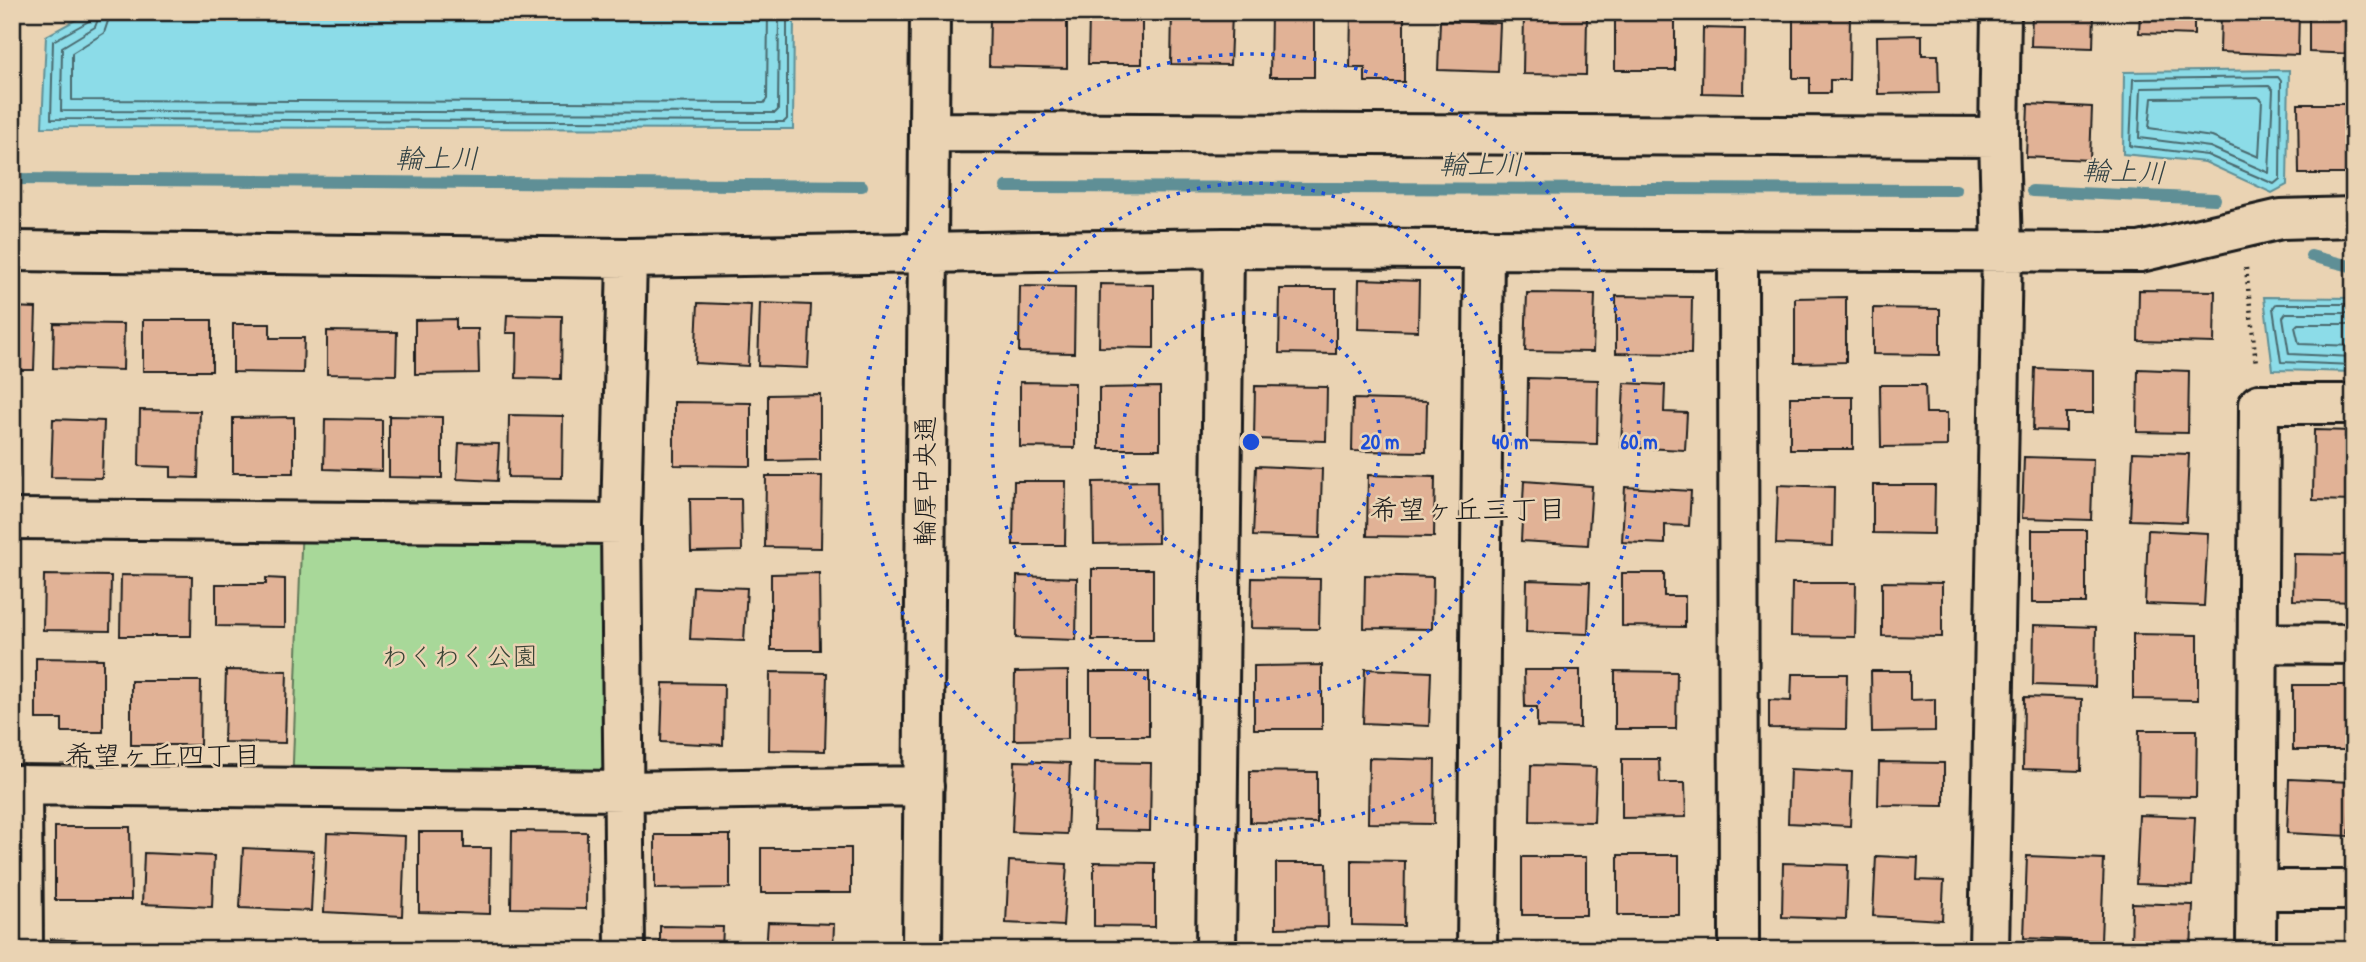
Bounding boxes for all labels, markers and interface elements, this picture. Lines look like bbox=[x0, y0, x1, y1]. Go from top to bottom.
water label: 輪上川 bbox=[395, 139, 479, 177]
water label: 輪上川 bbox=[1439, 145, 1523, 183]
water label: 輪上川 bbox=[2081, 151, 2167, 191]
street label: 輪厚中央通 bbox=[907, 416, 942, 546]
text: 20 m bbox=[1361, 427, 1399, 456]
text: 40 m bbox=[1492, 427, 1528, 456]
text: 60 m bbox=[1621, 427, 1657, 456]
centre of rings bbox=[1239, 430, 1263, 454]
district label: 希望ヶ丘三丁目 bbox=[1370, 490, 1566, 528]
park label: わくわく公園 bbox=[382, 638, 538, 673]
district label: 希望ヶ丘四丁目 bbox=[65, 736, 261, 774]

